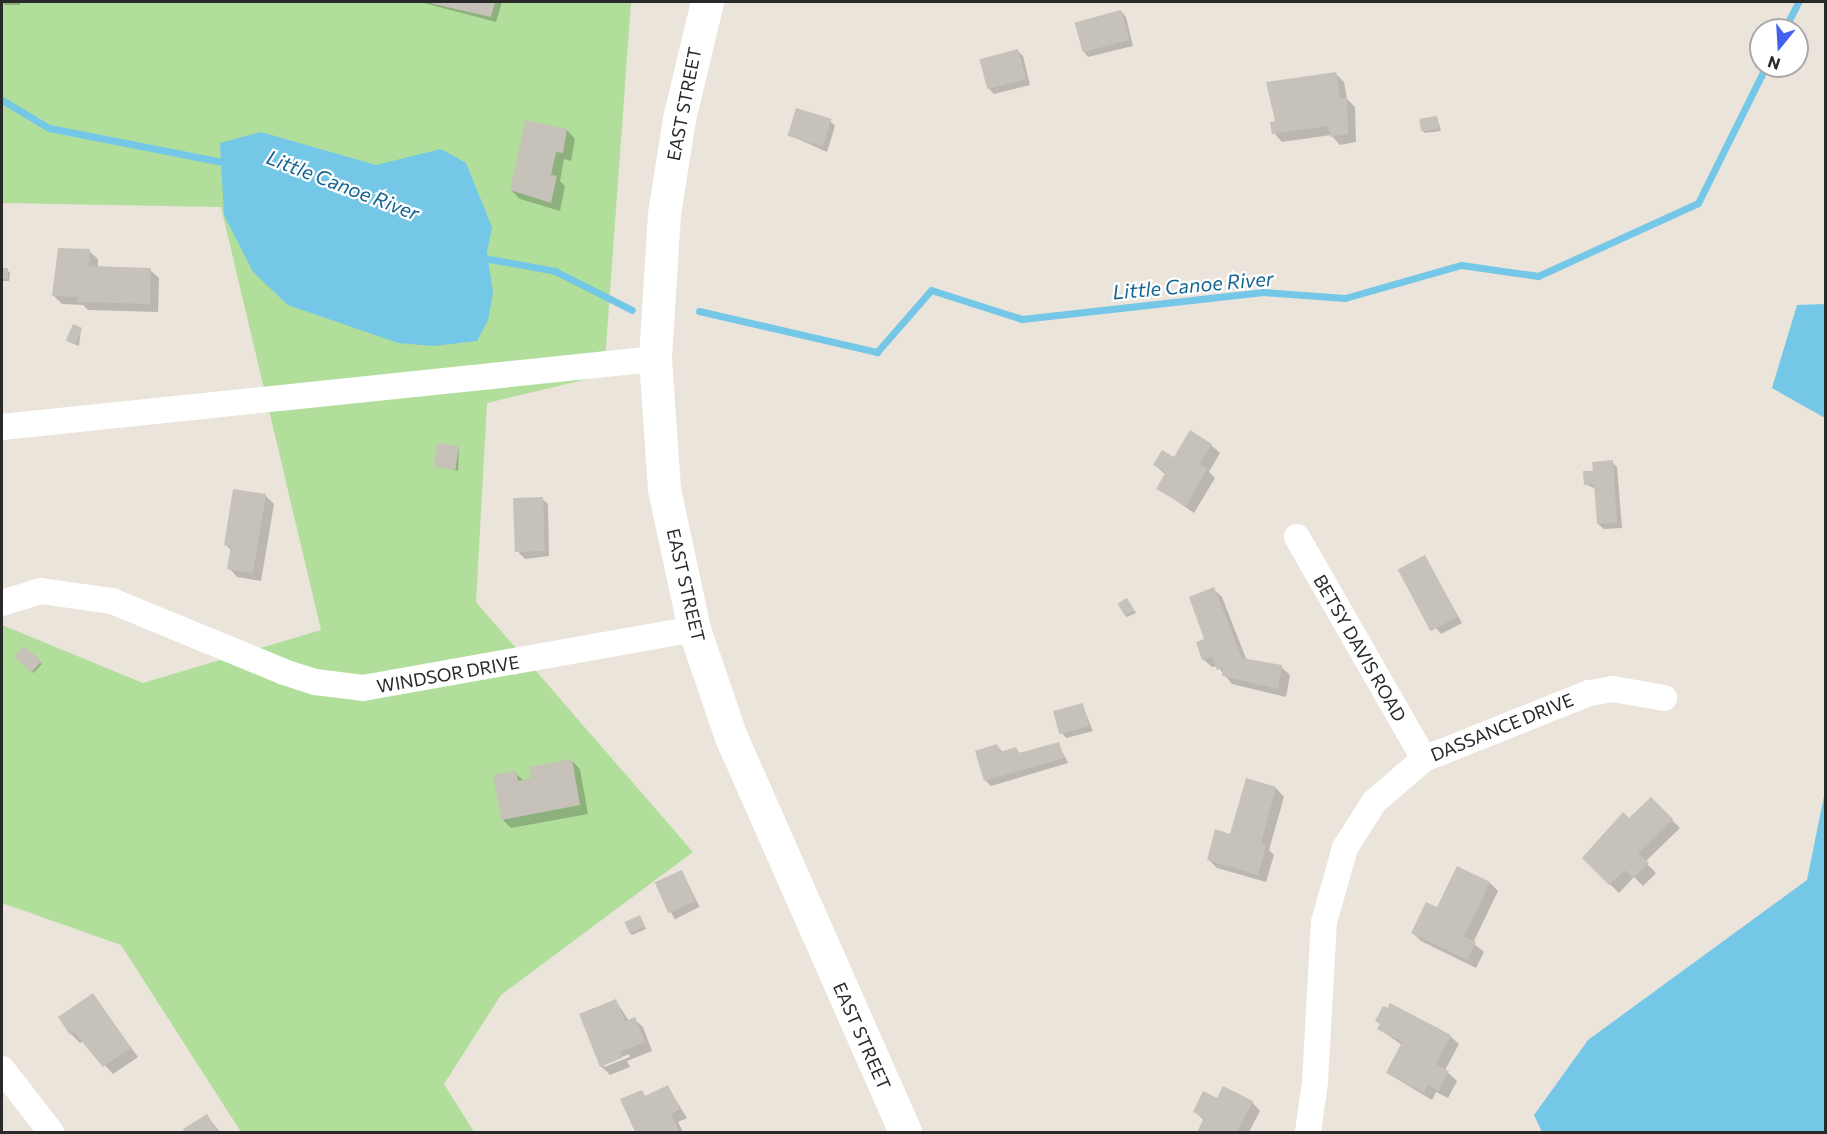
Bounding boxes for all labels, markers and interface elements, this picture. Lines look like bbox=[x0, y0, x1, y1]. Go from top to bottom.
north arrow bbox=[1749, 18, 1809, 78]
street label: EAST STREET bbox=[662, 45, 706, 163]
text: N bbox=[1765, 53, 1783, 75]
water label: Little Canoe River bbox=[263, 145, 423, 225]
water label: Little Canoe River bbox=[1111, 266, 1275, 304]
street label: EAST STREET bbox=[663, 526, 709, 644]
street label: BETSY DAVIS ROAD bbox=[1309, 571, 1411, 725]
street label: WINDSOR DRIVE bbox=[375, 651, 521, 697]
street label: DASSANCE DRIVE bbox=[1427, 688, 1577, 766]
street label: EAST STREET bbox=[829, 979, 895, 1093]

